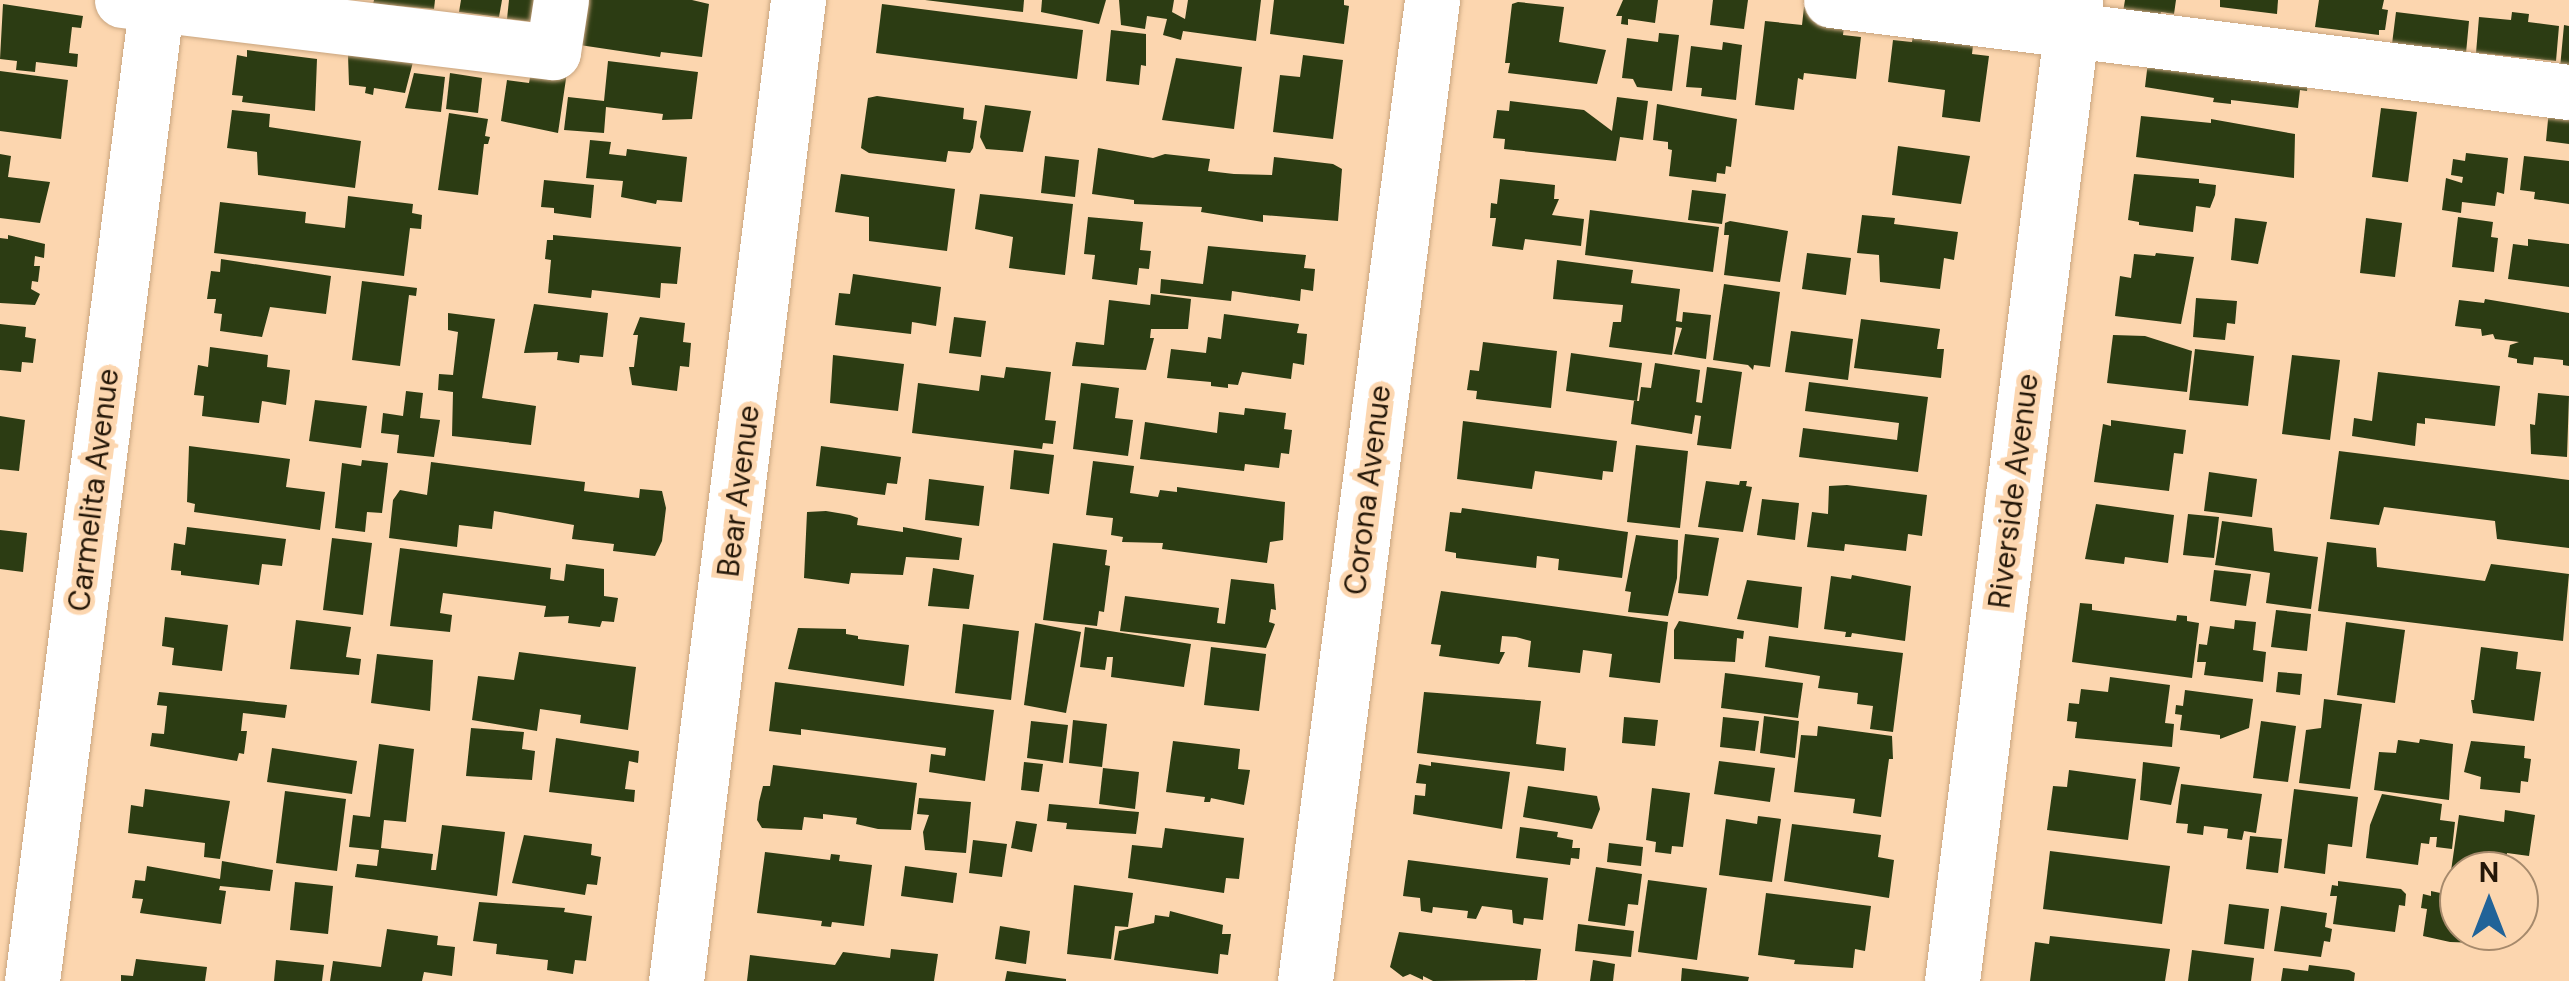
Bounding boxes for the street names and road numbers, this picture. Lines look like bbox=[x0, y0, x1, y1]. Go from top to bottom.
street label: Carmelita Avenue bbox=[61, 366, 127, 614]
street label: Riverside Avenue bbox=[1982, 372, 2046, 610]
street label: Corona Avenue bbox=[1337, 383, 1399, 597]
street label: Bear Avenue bbox=[711, 403, 767, 579]

